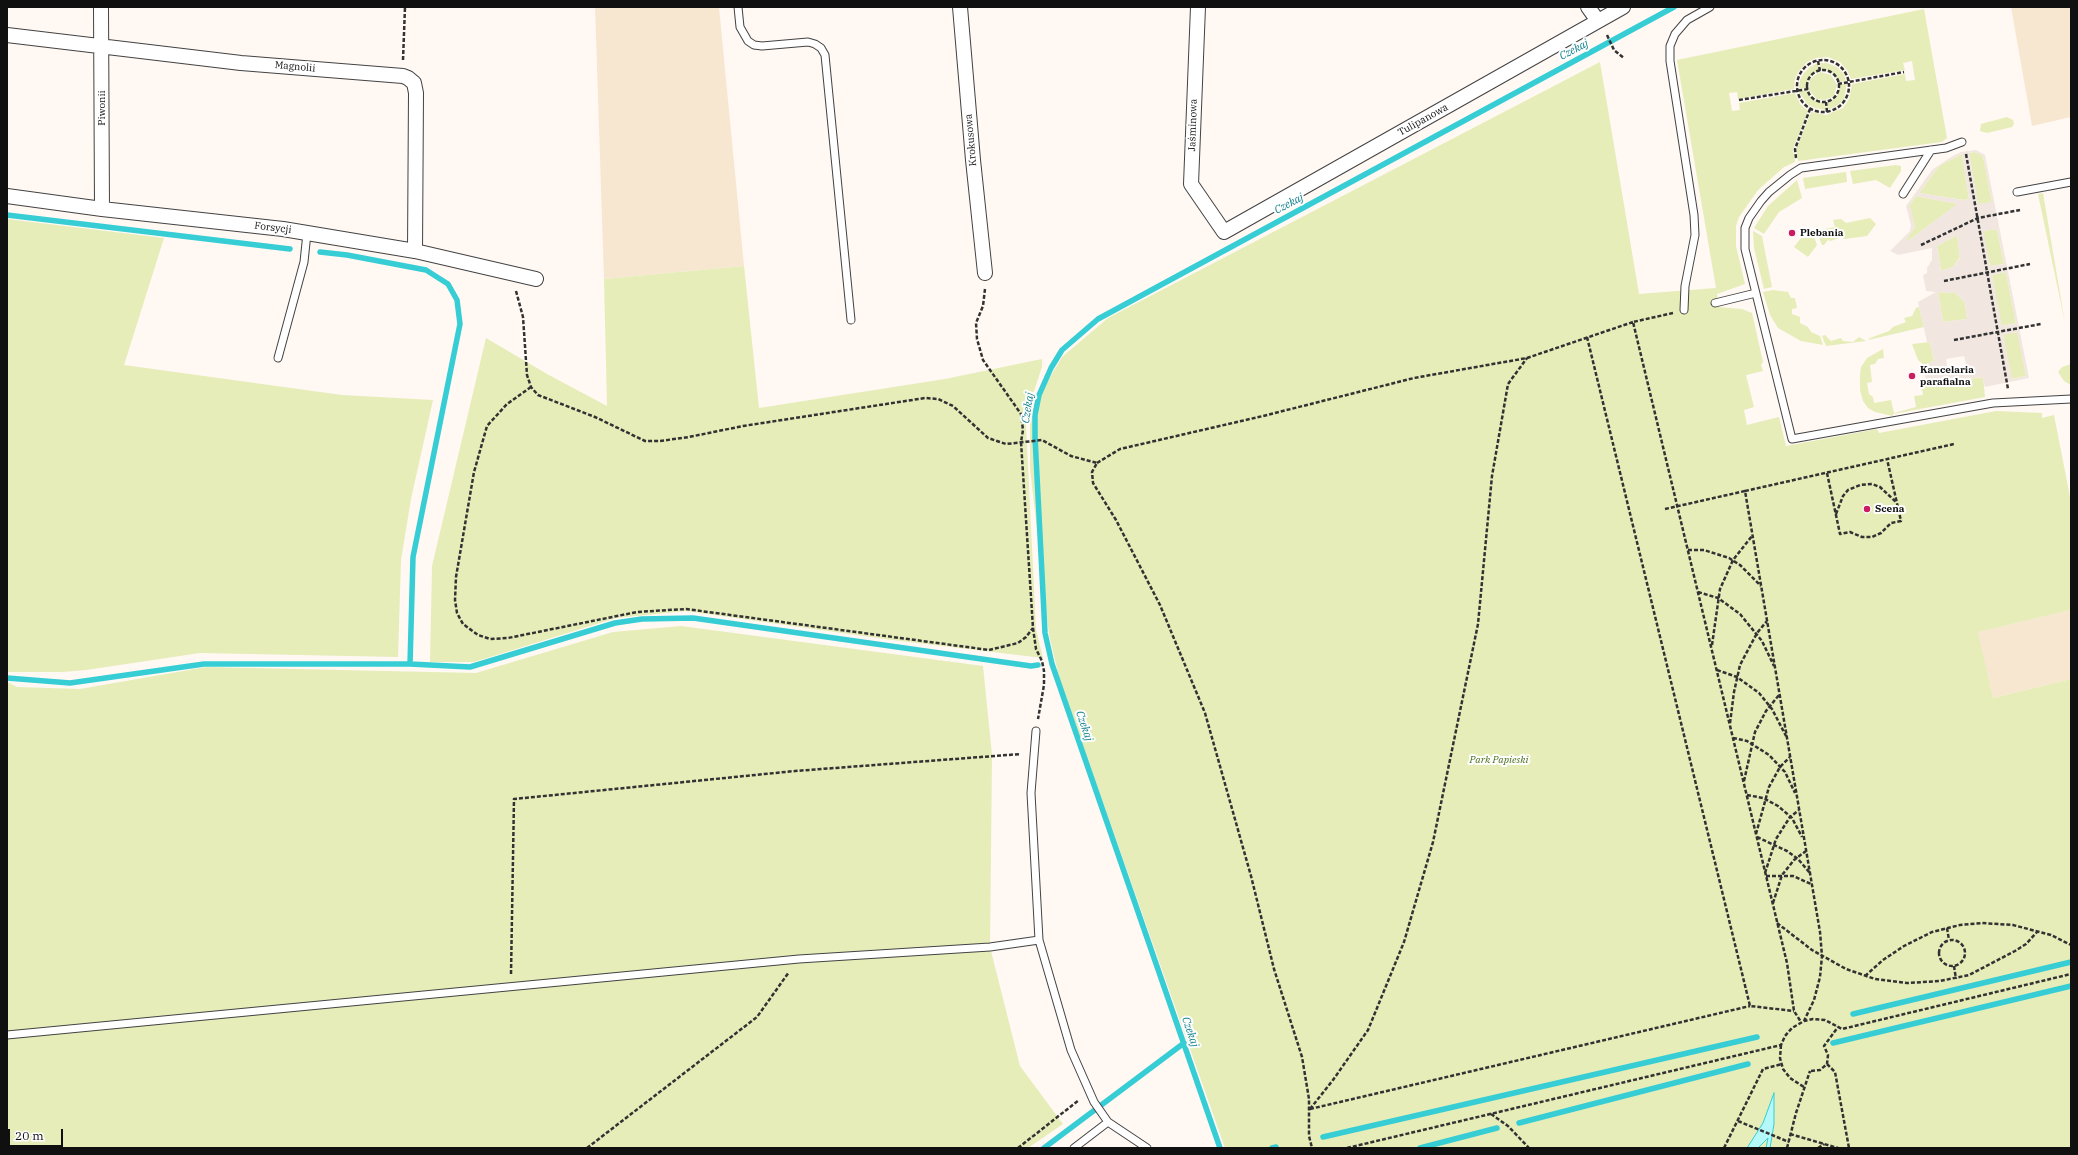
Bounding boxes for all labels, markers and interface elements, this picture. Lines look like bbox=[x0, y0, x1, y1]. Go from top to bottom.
water label: Czekaj bbox=[1557, 37, 1591, 63]
street label: Magnolii bbox=[274, 59, 316, 75]
street label: Piwonii bbox=[96, 90, 108, 126]
street label: Jaśminowa bbox=[1186, 98, 1200, 152]
street label: Tulipanowa bbox=[1396, 101, 1450, 139]
street label: Krokusowa bbox=[963, 113, 979, 167]
water label: Czekaj bbox=[1272, 191, 1306, 217]
street label: Forsycji bbox=[254, 220, 292, 236]
place label: Plebania bbox=[1800, 227, 1843, 239]
marker: Plebania bbox=[1787, 228, 1797, 238]
place label: Kancelaria parafialna bbox=[1920, 364, 1974, 388]
marker: Kancelaria parafialna bbox=[1907, 371, 1917, 381]
water label: Czekaj bbox=[1019, 392, 1037, 424]
place label: Scena bbox=[1875, 503, 1905, 515]
marker: Scena bbox=[1862, 504, 1872, 514]
water label: Czekaj bbox=[1073, 709, 1095, 743]
park label: Park Papieski bbox=[1470, 754, 1528, 766]
water label: Czekaj bbox=[1179, 1015, 1201, 1049]
scale bar bbox=[10, 1121, 65, 1147]
text: 20 m bbox=[15, 1128, 44, 1143]

